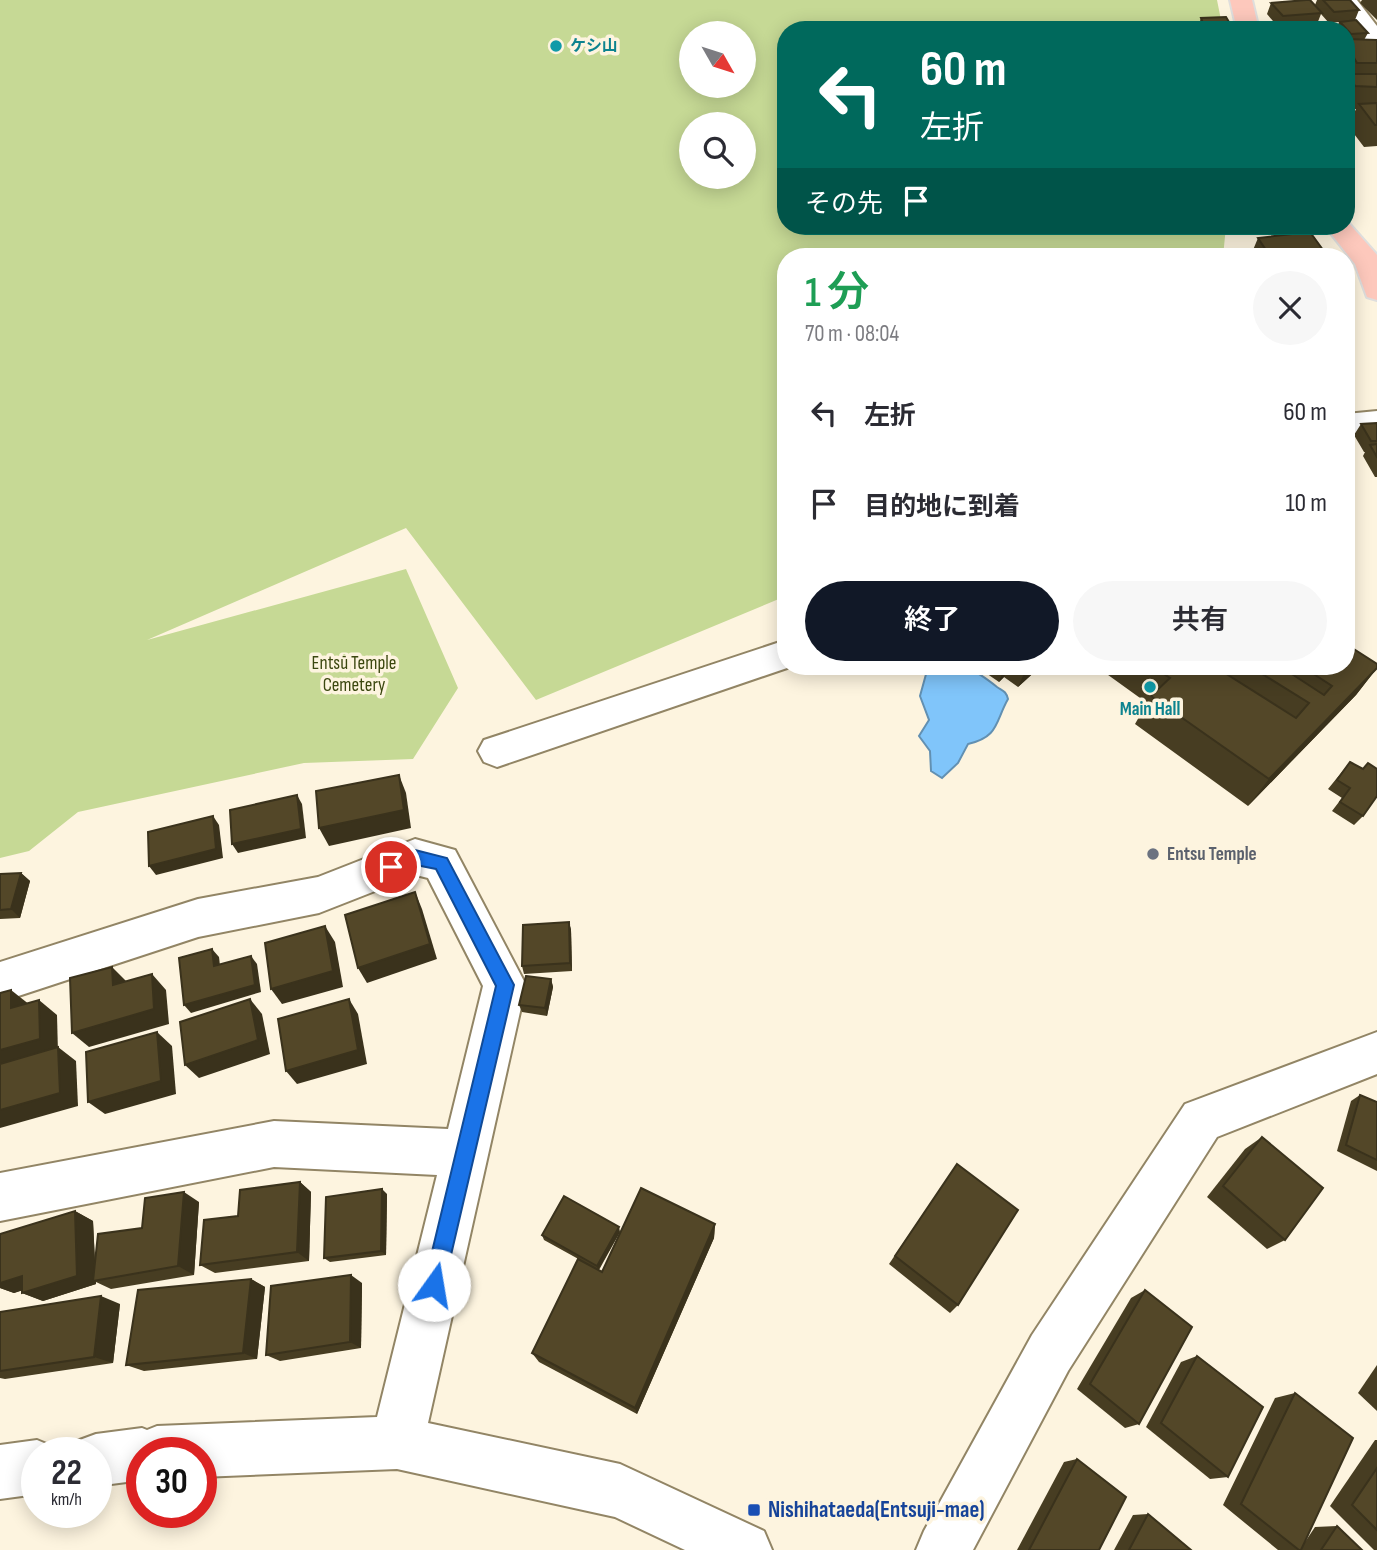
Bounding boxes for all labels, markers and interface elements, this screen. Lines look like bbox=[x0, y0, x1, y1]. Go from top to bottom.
north arrow bbox=[679, 21, 756, 98]
map controls bbox=[679, 21, 756, 189]
place label: ケシ山 bbox=[570, 37, 618, 56]
marker: ケシ山 bbox=[548, 38, 564, 54]
text: 60 m bbox=[920, 41, 1007, 100]
icon: left bbox=[805, 49, 896, 140]
text: 左折 bbox=[920, 109, 984, 148]
button: search bbox=[679, 112, 756, 189]
icon: arrive bbox=[897, 182, 935, 220]
text: その先 bbox=[805, 189, 883, 220]
text: 1 分 bbox=[805, 268, 869, 319]
button: close bbox=[1253, 271, 1327, 345]
text: 70 m · 08:04 bbox=[805, 320, 899, 348]
icon: left bbox=[805, 394, 843, 432]
text: 60 m bbox=[1283, 397, 1327, 428]
text: 左折 bbox=[864, 401, 916, 432]
icon: arrive bbox=[805, 485, 843, 523]
text: 10 m bbox=[1285, 488, 1327, 519]
text: 目的地に到着 bbox=[864, 492, 1020, 523]
button: 終了 bbox=[805, 581, 1059, 661]
button: 共有 bbox=[1073, 581, 1327, 661]
park label: Entsū Temple Cemetery bbox=[312, 652, 396, 697]
marker: Main Hall bbox=[1142, 679, 1158, 695]
place label: Main Hall bbox=[1120, 698, 1180, 721]
pin bbox=[361, 837, 421, 897]
place label: Entsu Temple bbox=[1167, 843, 1257, 866]
marker: Entsu Temple bbox=[1145, 846, 1161, 862]
icon: arrive bbox=[372, 848, 410, 886]
position arrow bbox=[397, 1248, 471, 1322]
speed limit sign: 30 bbox=[126, 1437, 217, 1528]
text: 22 bbox=[51, 1452, 82, 1495]
text: km/h bbox=[51, 1489, 82, 1510]
place label: Nishihataeda(Entsuji-mae) bbox=[768, 1496, 985, 1524]
marker: Nishihataeda(Entsuji-mae) bbox=[746, 1502, 762, 1518]

